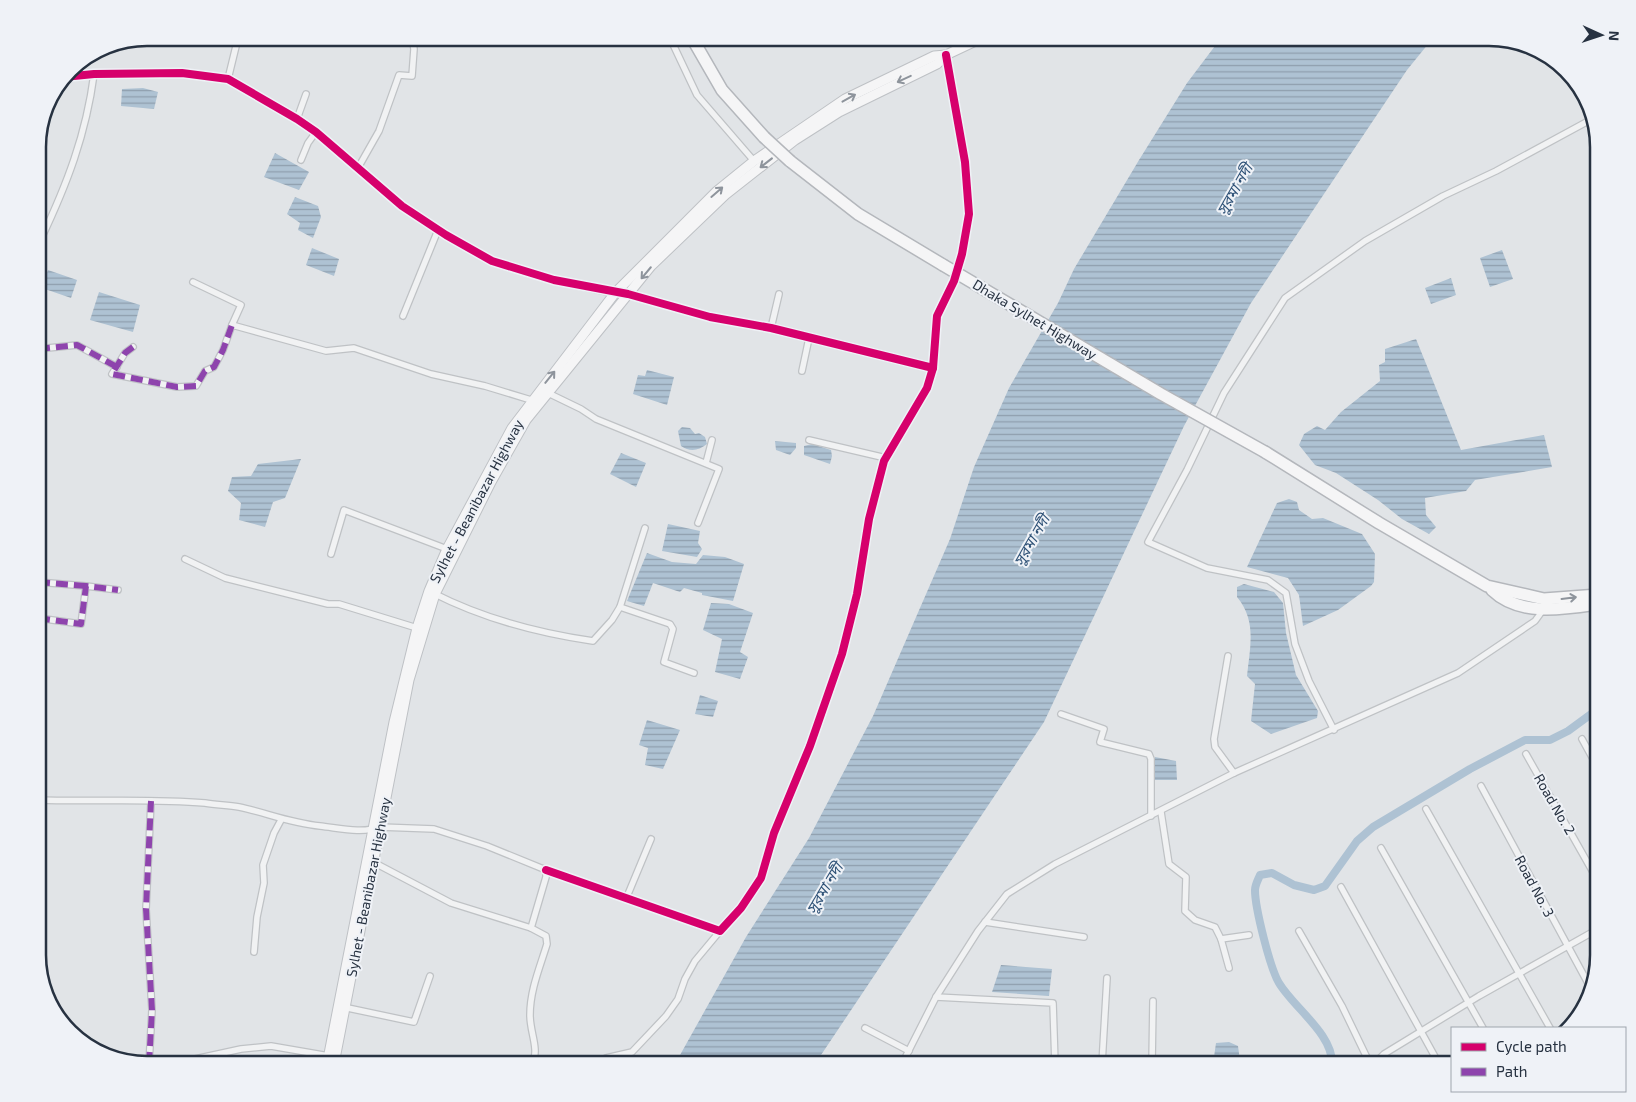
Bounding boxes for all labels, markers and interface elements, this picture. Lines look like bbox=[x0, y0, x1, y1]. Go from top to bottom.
north arrow bbox=[1576, 10, 1626, 60]
text: N bbox=[1606, 30, 1623, 41]
one-way arrow bbox=[897, 75, 912, 85]
one-way arrow bbox=[841, 92, 855, 102]
one-way arrow bbox=[760, 158, 773, 169]
water label: সুরমা নদী bbox=[1212, 158, 1258, 218]
one-way arrow bbox=[710, 186, 723, 198]
one-way arrow bbox=[640, 266, 651, 279]
street label: Dhaka Sylhet Highway bbox=[970, 275, 1101, 363]
one-way arrow bbox=[544, 371, 555, 384]
street label: Sylhet - Beanibazar Highway bbox=[426, 416, 527, 586]
water label: সুরমা নদী bbox=[1009, 509, 1055, 569]
one-way arrow bbox=[1561, 593, 1577, 603]
street label: Road No. 2 bbox=[1531, 771, 1579, 838]
street label: Sylhet - Beanibazar Highway bbox=[342, 795, 394, 978]
street label: Road No. 3 bbox=[1512, 852, 1558, 920]
water label: সুরমা নদী bbox=[802, 857, 849, 917]
legend bbox=[1451, 1027, 1626, 1092]
text: Cycle path bbox=[1496, 1037, 1567, 1055]
text: Path bbox=[1496, 1062, 1527, 1080]

